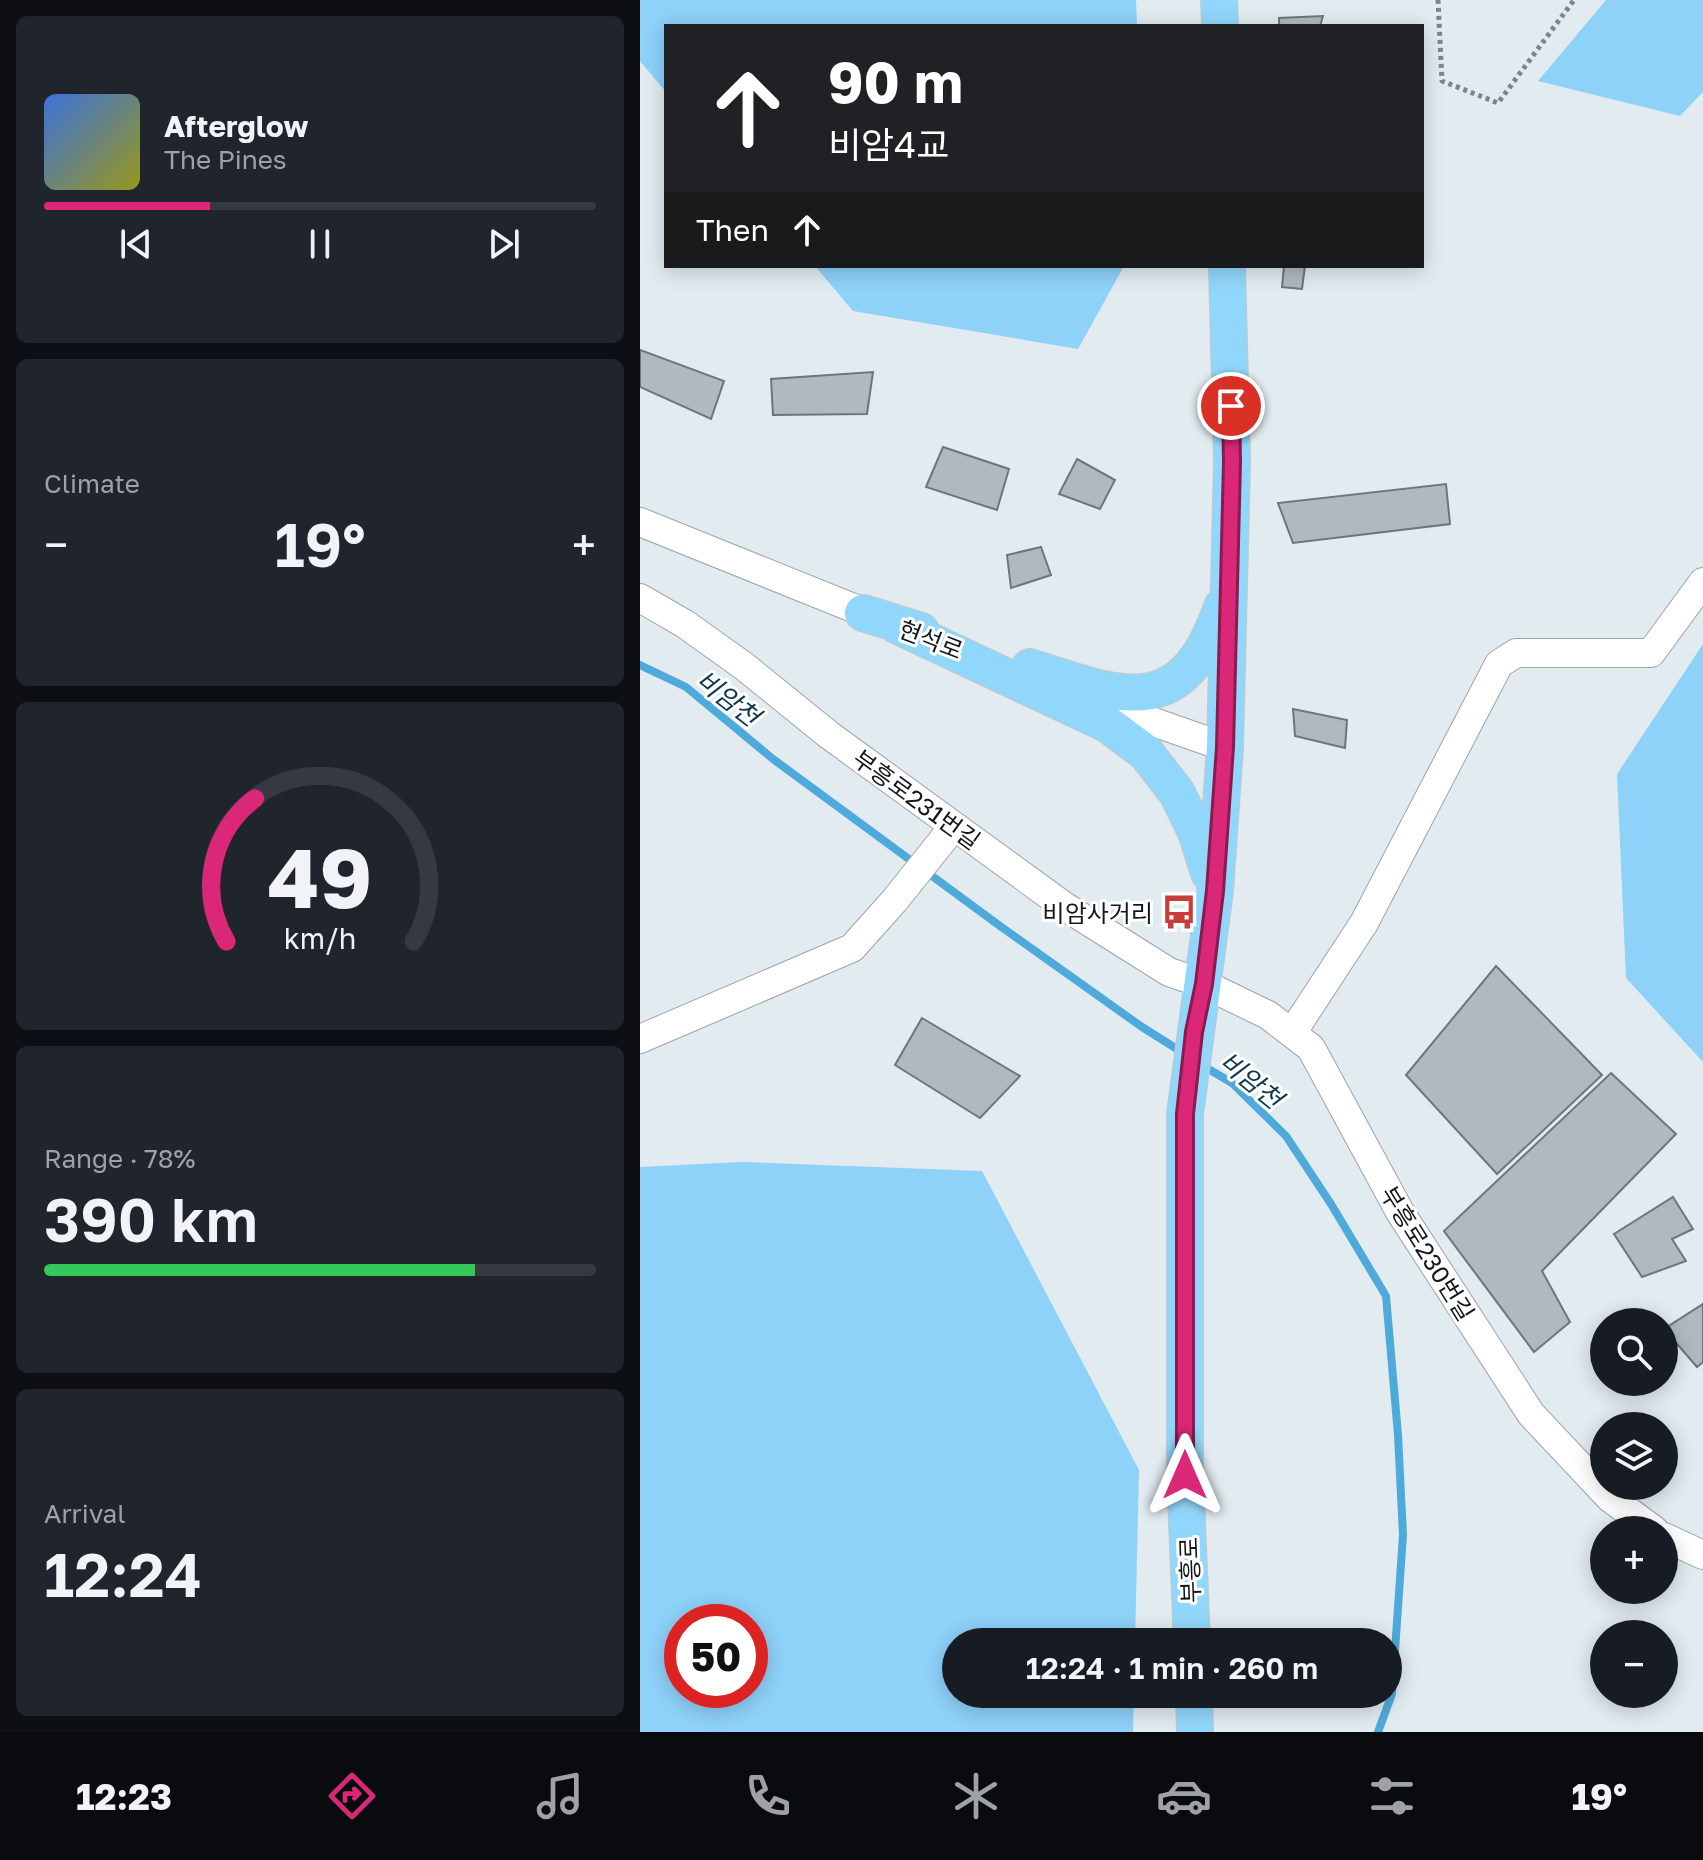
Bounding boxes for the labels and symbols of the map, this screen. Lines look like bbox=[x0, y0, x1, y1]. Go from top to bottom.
pin bbox=[1197, 372, 1265, 440]
street label: 현석로 bbox=[895, 614, 967, 664]
water label: 비암천 bbox=[690, 664, 768, 734]
street label: 부흥로231번길 bbox=[848, 743, 986, 855]
bus stop icon: 비암사거리 bbox=[1160, 893, 1198, 931]
place label: 비암사거리 bbox=[1043, 898, 1153, 927]
water label: 비암천 bbox=[1213, 1045, 1291, 1117]
street label: 부흥로230번길 bbox=[1375, 1180, 1481, 1326]
position arrow bbox=[1143, 1433, 1227, 1517]
street label: 부흥로 bbox=[1173, 1536, 1205, 1604]
speed limit sign: 50 bbox=[664, 1604, 768, 1708]

